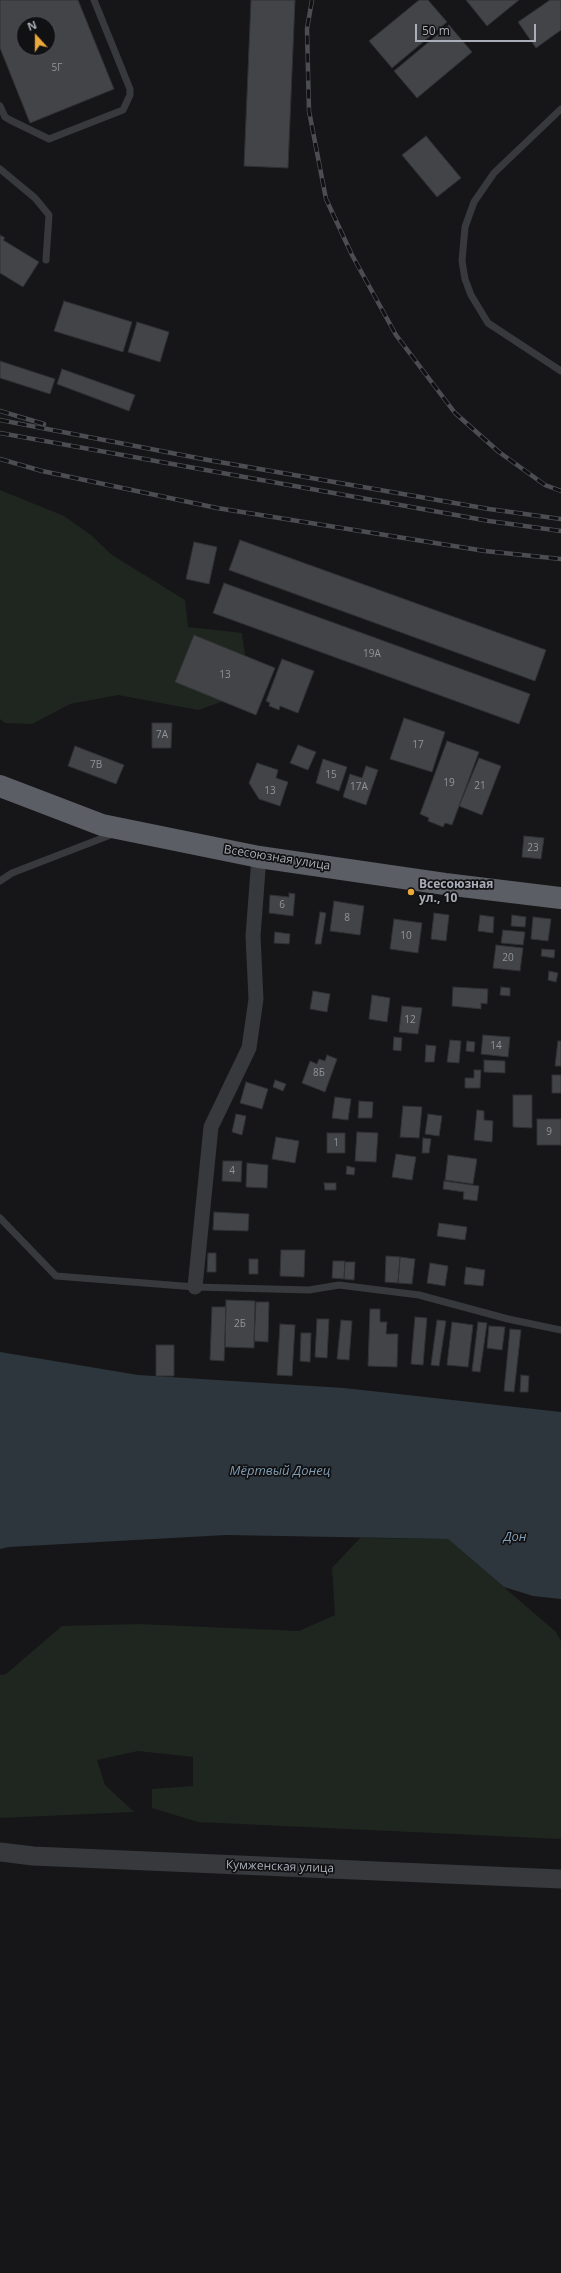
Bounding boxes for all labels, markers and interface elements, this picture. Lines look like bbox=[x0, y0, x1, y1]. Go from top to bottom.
north arrow bbox=[16, 16, 56, 56]
scale bar bbox=[417, 16, 538, 42]
text: N bbox=[25, 17, 39, 34]
text: 50 m bbox=[422, 22, 450, 39]
house number: 5Г bbox=[52, 62, 62, 74]
house number: 19А bbox=[363, 648, 381, 660]
house number: 13 bbox=[219, 669, 231, 681]
house number: 7А bbox=[156, 729, 168, 741]
house number: 17 bbox=[412, 739, 424, 751]
house number: 7В bbox=[90, 759, 102, 771]
house number: 15 bbox=[325, 769, 337, 781]
house number: 19 bbox=[443, 777, 455, 789]
house number: 21 bbox=[474, 780, 486, 792]
house number: 17А bbox=[350, 781, 368, 793]
house number: 13 bbox=[264, 785, 276, 797]
street label: Всесоюзная улица bbox=[223, 842, 331, 874]
house number: 23 bbox=[527, 842, 539, 854]
place label: Всесоюзная ул., 10 bbox=[419, 878, 493, 906]
marker: Всесоюзная ул., 10 bbox=[406, 887, 416, 897]
house number: 6 bbox=[279, 899, 285, 911]
house number: 8 bbox=[344, 912, 350, 924]
house number: 10 bbox=[400, 930, 412, 942]
house number: 20 bbox=[502, 952, 514, 964]
house number: 12 bbox=[404, 1014, 416, 1026]
house number: 14 bbox=[490, 1040, 502, 1052]
house number: 8Б bbox=[313, 1067, 325, 1079]
house number: 9 bbox=[546, 1126, 552, 1138]
house number: 1 bbox=[333, 1137, 339, 1149]
house number: 4 bbox=[229, 1165, 235, 1177]
house number: 2Б bbox=[234, 1318, 246, 1330]
water label: Мёртвый Донец bbox=[230, 1463, 330, 1479]
water label: Дон bbox=[503, 1529, 527, 1545]
street label: Кумженская улица bbox=[226, 1858, 334, 1876]

